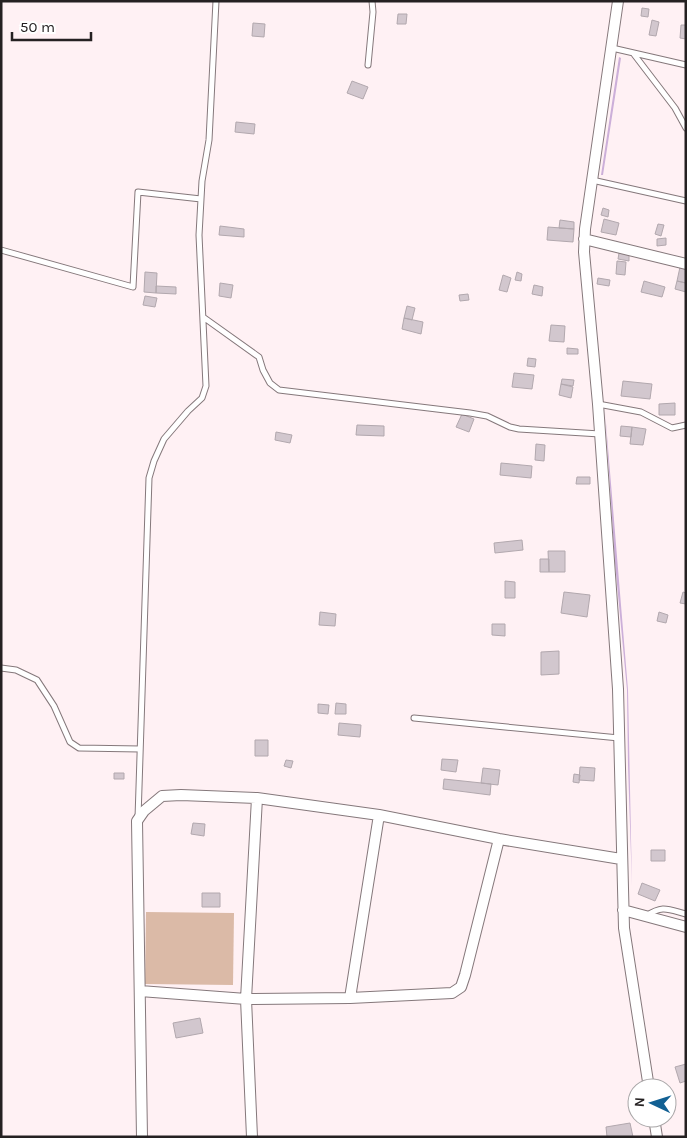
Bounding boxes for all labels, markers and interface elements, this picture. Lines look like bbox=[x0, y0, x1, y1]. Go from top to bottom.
scale bar bbox=[12, 10, 91, 42]
text: 50 m bbox=[20, 18, 55, 36]
north arrow bbox=[627, 1078, 677, 1128]
text: N bbox=[631, 1097, 648, 1108]

